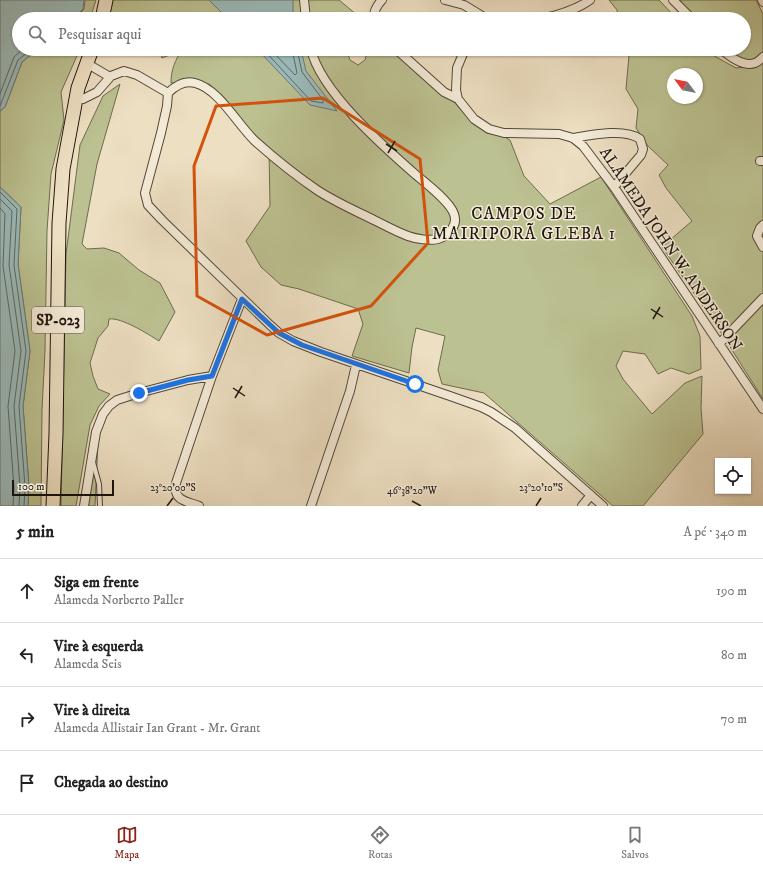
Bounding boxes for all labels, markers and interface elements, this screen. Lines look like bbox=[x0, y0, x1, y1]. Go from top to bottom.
search box bbox=[12, 12, 751, 56]
icon: search bbox=[26, 23, 48, 45]
text: Pesquisar aqui bbox=[58, 25, 141, 44]
north arrow bbox=[667, 68, 703, 104]
street label: ALAMEDA JOHN W. ANDERSON bbox=[595, 143, 747, 355]
district label: CAMPOS DE MAIRIPORÃ GLEBA 1 bbox=[432, 203, 616, 245]
road number: SP-023 bbox=[32, 307, 84, 333]
route start bbox=[406, 375, 424, 393]
route end bbox=[130, 384, 148, 402]
map controls bbox=[715, 458, 751, 494]
button: locate bbox=[715, 458, 751, 494]
scale bar bbox=[12, 478, 114, 497]
text: 100 m bbox=[18, 480, 44, 494]
text: 23°20'00"S bbox=[150, 482, 196, 494]
text: 23°20'10"S bbox=[519, 482, 563, 494]
text: 46°38'20"W bbox=[387, 485, 438, 497]
text: 5 min bbox=[16, 521, 54, 543]
text: A pé · 340 m bbox=[683, 524, 747, 540]
text: Siga em frente bbox=[54, 573, 139, 592]
icon: ahead bbox=[16, 580, 38, 602]
text: 190 m bbox=[716, 583, 747, 599]
text: Alameda Norberto Paller bbox=[54, 592, 184, 608]
text: Vire à esquerda bbox=[54, 637, 143, 656]
icon: left bbox=[16, 644, 38, 666]
text: 80 m bbox=[721, 647, 747, 663]
text: Alameda Seis bbox=[54, 656, 122, 672]
text: Vire à direita bbox=[54, 701, 130, 720]
icon: right bbox=[16, 708, 38, 730]
text: 70 m bbox=[721, 711, 747, 727]
text: Alameda Allistair Ian Grant - Mr. Grant bbox=[54, 720, 260, 736]
icon: arrive bbox=[16, 772, 38, 794]
text: Chegada ao destino bbox=[54, 773, 168, 792]
tab: Mapa bbox=[114, 824, 139, 862]
tab: Rotas bbox=[368, 824, 392, 862]
tab: Salvos bbox=[621, 824, 649, 862]

